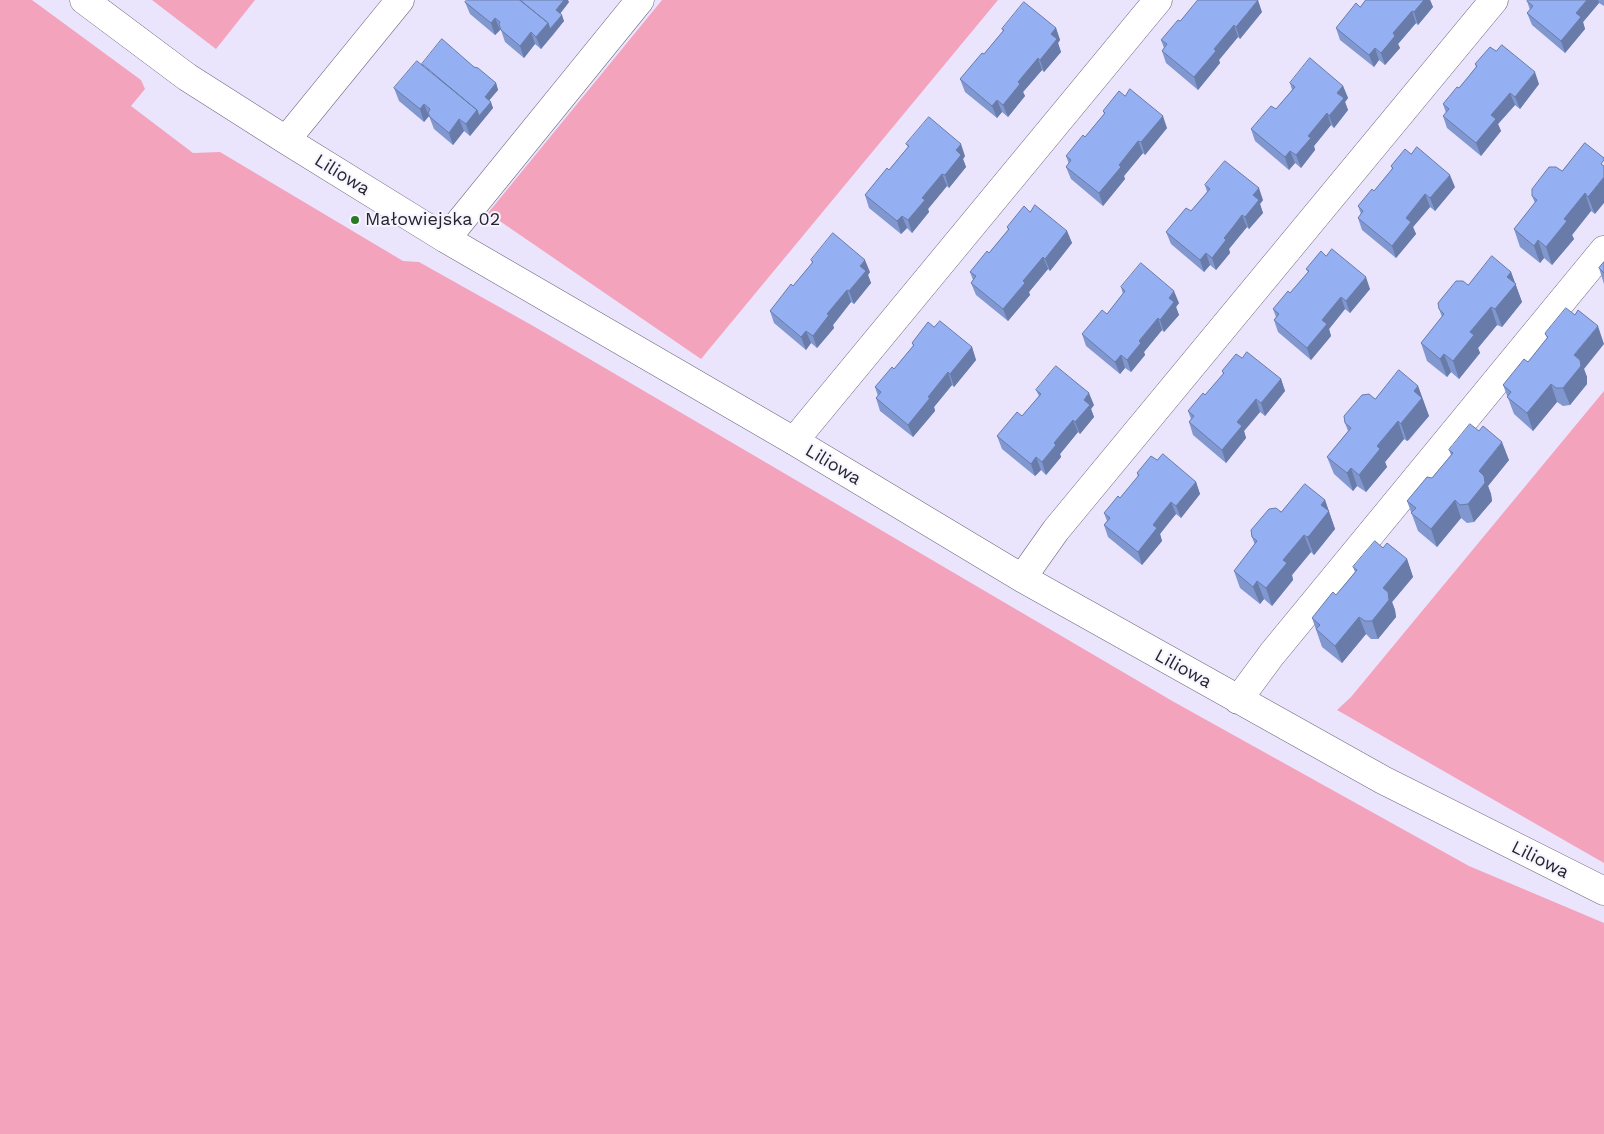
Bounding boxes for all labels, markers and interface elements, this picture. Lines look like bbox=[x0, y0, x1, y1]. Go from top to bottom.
street label: Liliowa bbox=[310, 150, 374, 200]
place label: Małowiejska 02 bbox=[365, 209, 500, 231]
marker: Małowiejska 02 bbox=[349, 214, 361, 226]
street label: Liliowa bbox=[801, 440, 865, 490]
street label: Liliowa bbox=[1151, 645, 1215, 693]
street label: Liliowa bbox=[1508, 836, 1572, 884]

